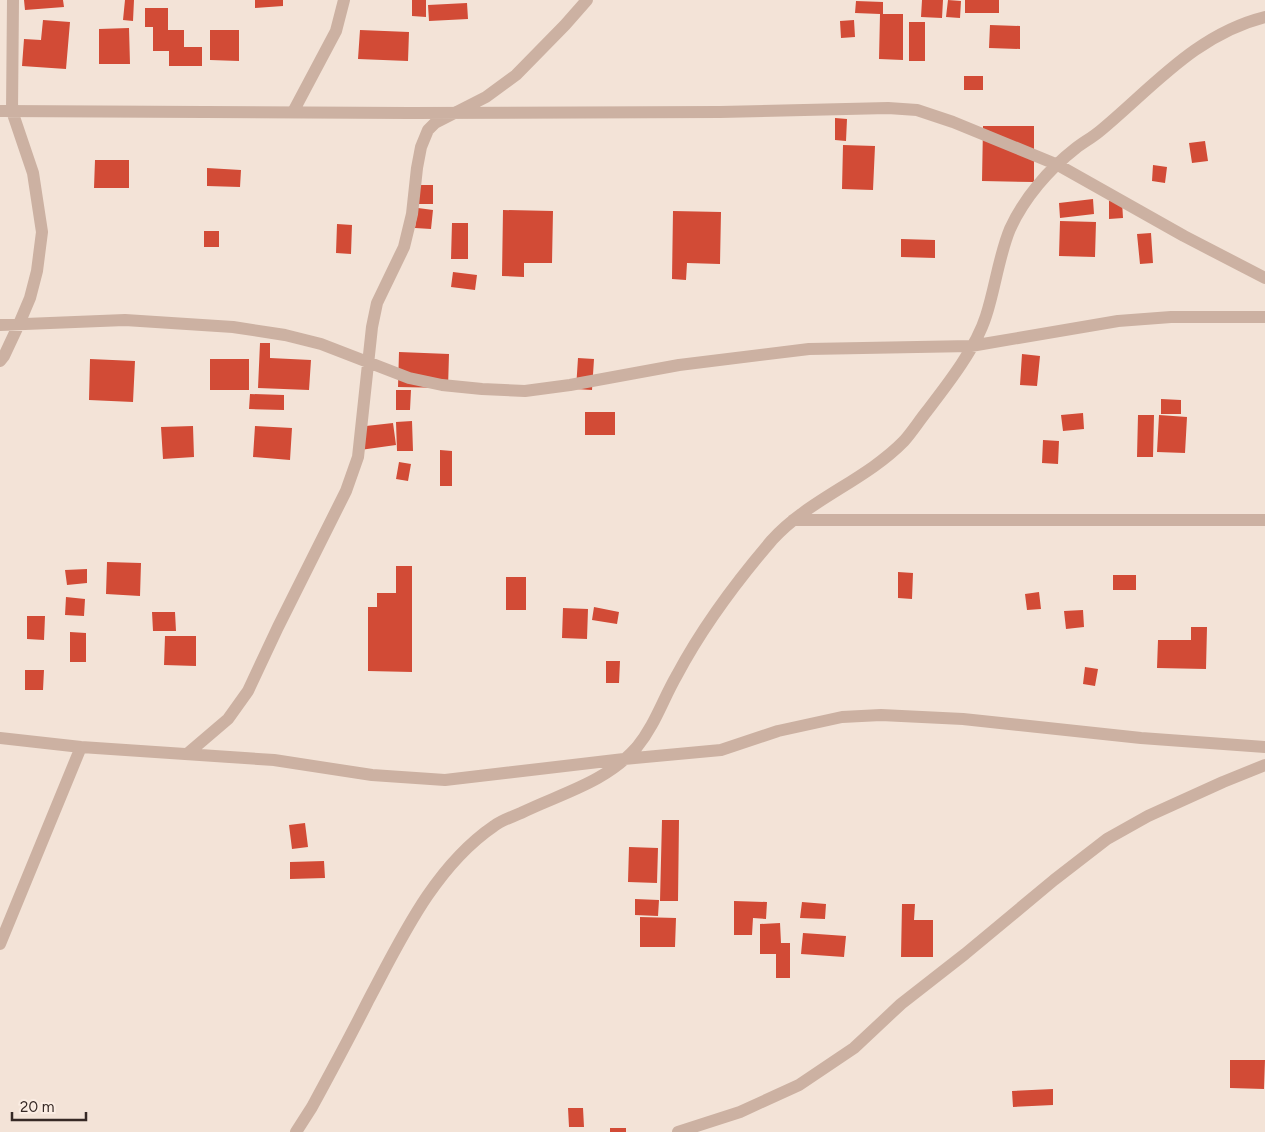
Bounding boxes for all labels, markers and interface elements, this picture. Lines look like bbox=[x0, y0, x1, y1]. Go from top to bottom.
scale bar bbox=[12, 1090, 86, 1122]
text: 20 m bbox=[20, 1098, 54, 1116]

